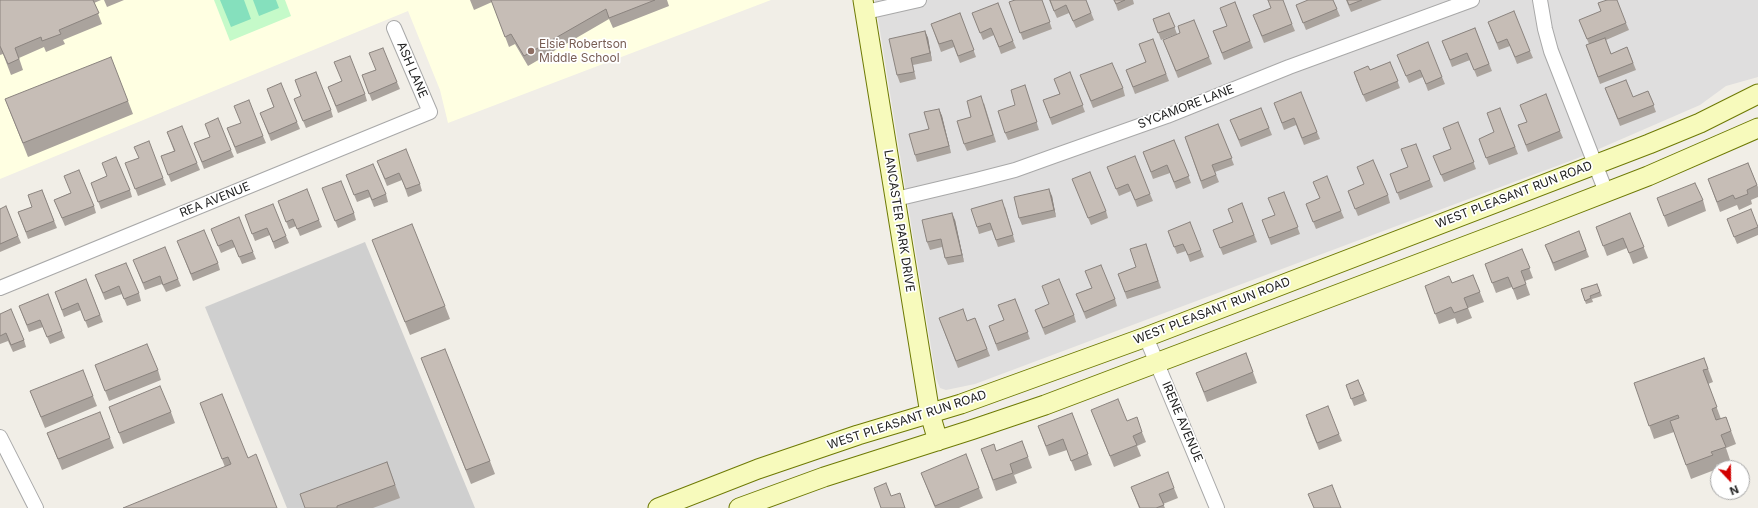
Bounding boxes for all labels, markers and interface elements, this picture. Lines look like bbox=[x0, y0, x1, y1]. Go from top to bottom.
place label: Elsie Robertson Middle School bbox=[539, 37, 627, 65]
street label: ASH LANE bbox=[394, 40, 430, 100]
marker: Elsie Robertson Middle School bbox=[526, 46, 536, 56]
street label: SYCAMORE LANE bbox=[1136, 82, 1236, 132]
street label: LANCASTER PARK DRIVE bbox=[881, 149, 917, 293]
street label: WEST PLEASANT RUN ROAD bbox=[1434, 158, 1594, 232]
street label: REA AVENUE bbox=[178, 179, 252, 221]
street label: WEST PLEASANT RUN ROAD bbox=[1132, 274, 1292, 348]
street label: IRENE AVENUE bbox=[1159, 380, 1205, 464]
street label: WEST PLEASANT RUN ROAD bbox=[826, 387, 988, 453]
north arrow bbox=[1710, 460, 1750, 500]
text: N bbox=[1728, 482, 1741, 498]

